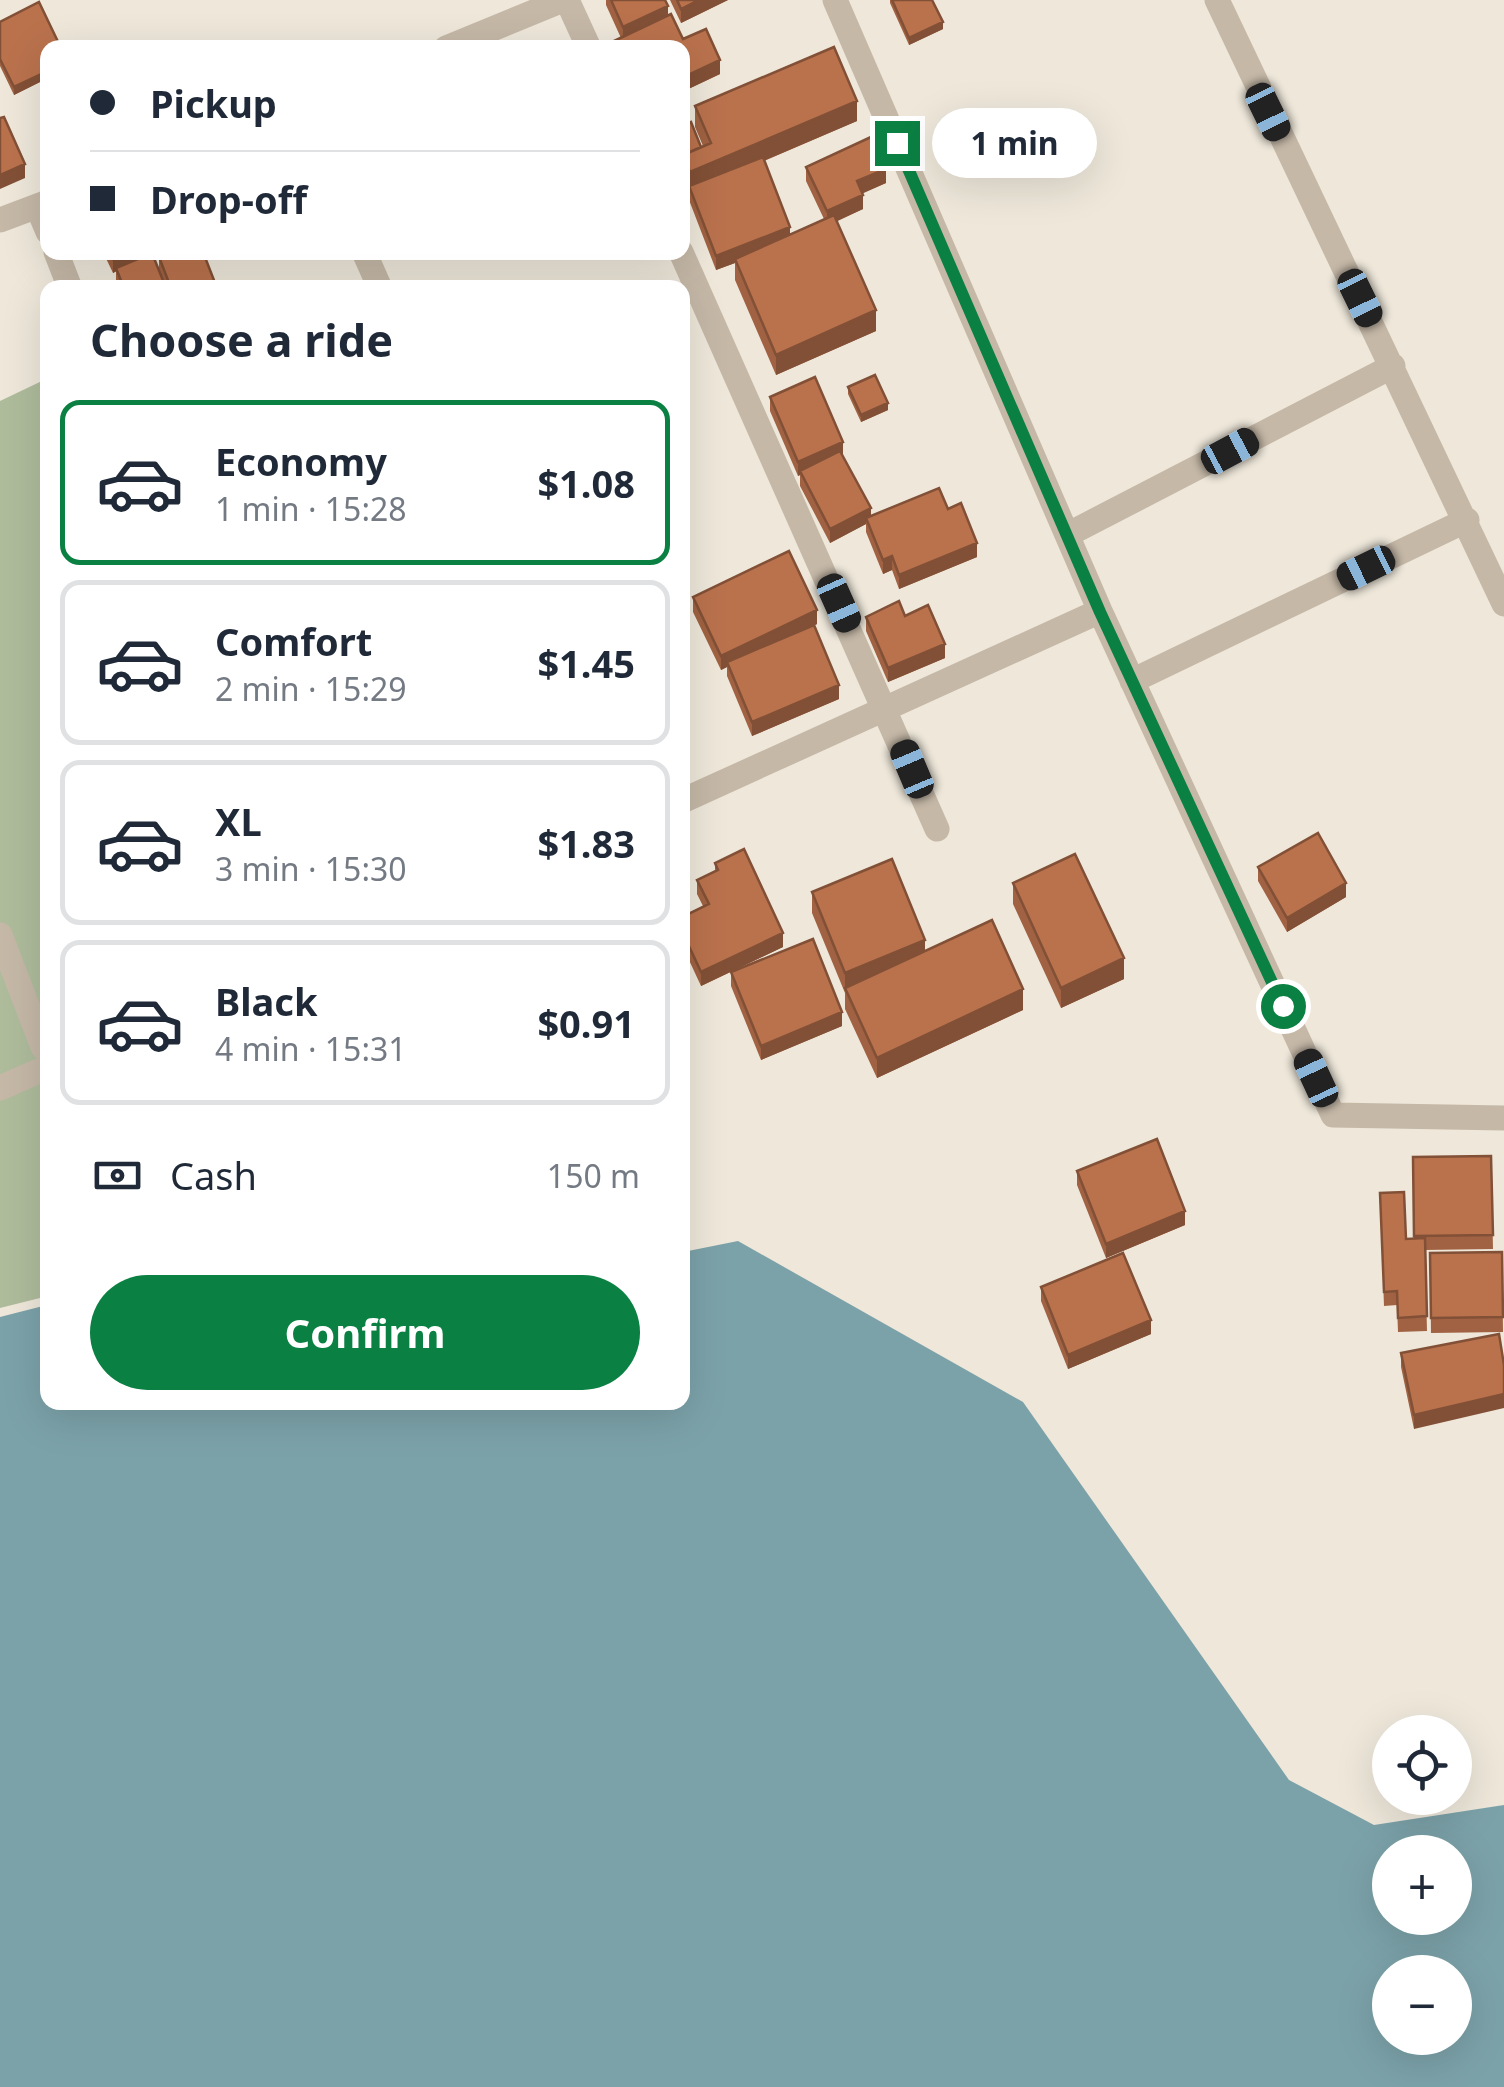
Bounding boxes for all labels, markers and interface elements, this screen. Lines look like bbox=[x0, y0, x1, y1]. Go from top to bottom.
text: Pickup bbox=[150, 77, 277, 129]
car bbox=[1241, 78, 1295, 146]
callout: 1 min bbox=[932, 108, 1097, 178]
route end bbox=[875, 121, 920, 166]
text: 1 min bbox=[970, 121, 1059, 164]
text: Drop-off bbox=[150, 173, 307, 225]
car bbox=[1333, 264, 1387, 332]
text: Choose a ride bbox=[90, 309, 393, 370]
car bbox=[1196, 424, 1264, 478]
text: Economy bbox=[215, 435, 387, 487]
icon: car bbox=[95, 438, 185, 528]
text: $1.08 bbox=[537, 457, 635, 509]
text: 1 min · 15:28 bbox=[215, 487, 407, 530]
car bbox=[1332, 541, 1400, 595]
car bbox=[813, 569, 865, 637]
text: Comfort bbox=[215, 615, 372, 667]
icon: car bbox=[95, 618, 185, 708]
text: $1.45 bbox=[537, 637, 635, 689]
text: 2 min · 15:29 bbox=[215, 667, 407, 710]
car bbox=[886, 736, 938, 802]
text: XL bbox=[215, 795, 262, 847]
icon: car bbox=[95, 798, 185, 888]
text: $1.83 bbox=[537, 817, 635, 869]
text: 3 min · 15:30 bbox=[215, 847, 407, 890]
text: Black bbox=[215, 975, 318, 1027]
icon: car bbox=[95, 978, 185, 1068]
route start bbox=[1261, 984, 1306, 1029]
text: $0.91 bbox=[537, 997, 635, 1049]
text: 4 min · 15:31 bbox=[215, 1027, 407, 1070]
car bbox=[1290, 1044, 1342, 1112]
icon: cash bbox=[90, 1148, 145, 1203]
text: Cash bbox=[170, 1149, 257, 1201]
text: 150 m bbox=[547, 1154, 640, 1197]
button: Confirm bbox=[90, 1275, 640, 1390]
map controls bbox=[1372, 1715, 1472, 2055]
button: locate bbox=[1372, 1715, 1472, 1815]
button: + bbox=[1372, 1835, 1472, 1935]
button: − bbox=[1372, 1955, 1472, 2055]

